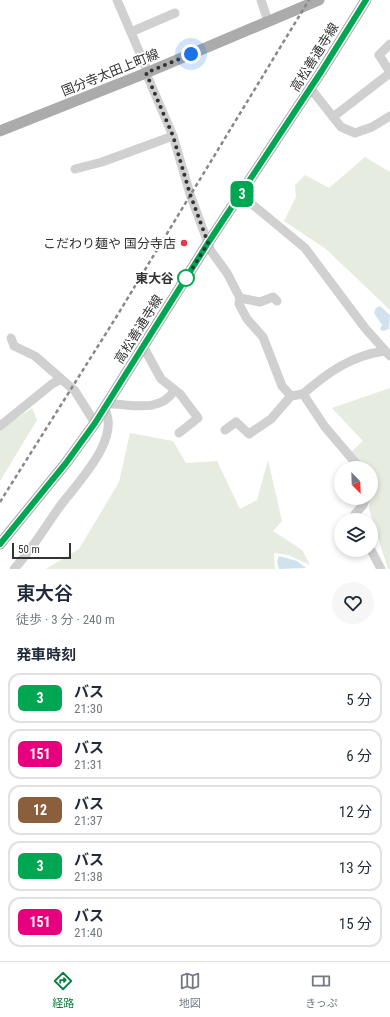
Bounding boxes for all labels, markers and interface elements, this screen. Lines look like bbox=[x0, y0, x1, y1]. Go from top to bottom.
street label: 高松善通寺線 bbox=[287, 20, 341, 94]
your location bbox=[181, 44, 201, 64]
street label: 国分寺太田上町線 bbox=[59, 46, 161, 99]
line badge: 3 bbox=[229, 181, 255, 207]
text: 3 bbox=[238, 186, 246, 202]
place label: こだわり麺や 国分寺店 bbox=[43, 236, 176, 251]
marker: こだわり麺や 国分寺店 bbox=[179, 238, 189, 248]
marker: 東大谷 bbox=[177, 269, 195, 287]
place label: 東大谷 bbox=[135, 271, 174, 286]
street label: 高松善通寺線 bbox=[111, 292, 165, 366]
north arrow bbox=[334, 461, 378, 505]
map controls bbox=[334, 461, 378, 557]
button: layers bbox=[334, 513, 378, 557]
scale bar bbox=[12, 541, 71, 560]
text: 50 m bbox=[18, 543, 40, 556]
text: 東大谷 bbox=[16, 582, 73, 605]
button: heart bbox=[332, 582, 374, 624]
text: 徒歩 · 3 分 · 240 m bbox=[16, 612, 115, 627]
text: 発車時刻 bbox=[16, 646, 76, 664]
text: バス bbox=[74, 683, 104, 701]
text: 3 bbox=[36, 690, 44, 706]
text: 5 分 bbox=[346, 691, 372, 709]
text: 21:30 bbox=[74, 701, 103, 716]
text: バス bbox=[74, 739, 104, 757]
text: 151 bbox=[29, 746, 51, 762]
text: 6 分 bbox=[346, 747, 372, 765]
text: 21:31 bbox=[74, 757, 103, 772]
text: バス bbox=[74, 795, 104, 813]
text: 12 bbox=[33, 802, 47, 818]
text: 12 分 bbox=[339, 803, 372, 821]
text: 21:37 bbox=[74, 813, 103, 828]
text: バス bbox=[74, 851, 104, 869]
text: 3 bbox=[36, 858, 44, 874]
text: 13 分 bbox=[339, 859, 372, 877]
text: 21:38 bbox=[74, 869, 103, 884]
text: バス bbox=[74, 907, 104, 925]
text: 151 bbox=[29, 914, 51, 930]
text: 15 分 bbox=[339, 915, 372, 933]
text: 21:40 bbox=[74, 925, 103, 940]
tab: 経路 bbox=[52, 970, 74, 1010]
tab: 地図 bbox=[179, 970, 201, 1010]
tab: きっぷ bbox=[305, 970, 338, 1010]

